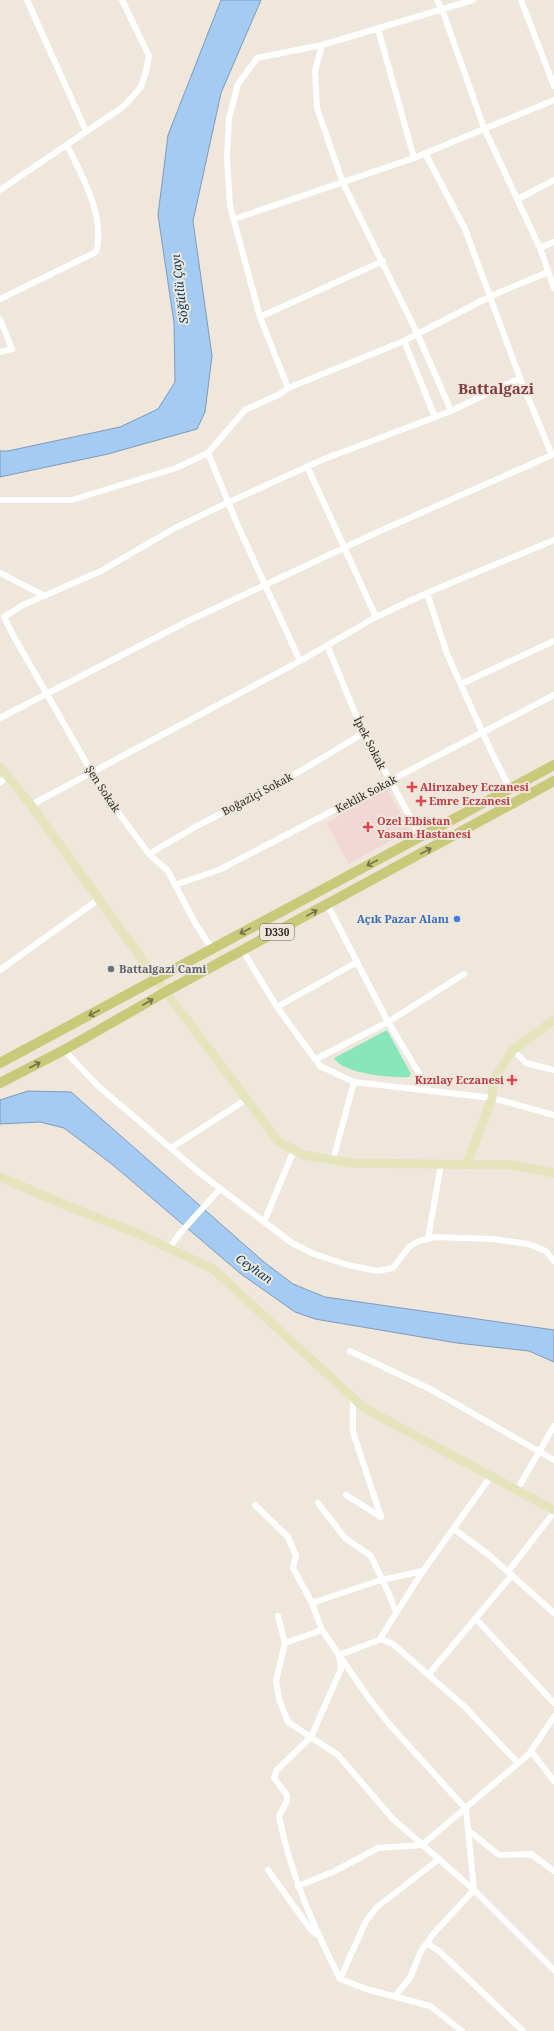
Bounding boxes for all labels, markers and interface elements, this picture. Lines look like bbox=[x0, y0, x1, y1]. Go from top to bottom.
water label: Söğütlü Çayı bbox=[167, 253, 192, 325]
district label: Battalgazi bbox=[458, 378, 535, 398]
street label: İpek Sokak bbox=[351, 714, 390, 772]
street label: Şen Sokak bbox=[83, 762, 125, 816]
street label: Boğaziçi Sokak bbox=[219, 768, 295, 818]
street label: Keklik Sokak bbox=[332, 771, 400, 816]
place label: Alirızabey Eczanesi bbox=[420, 779, 529, 794]
marker: Alirızabey Eczanesi bbox=[407, 782, 417, 792]
place label: Emre Eczanesi bbox=[429, 793, 510, 808]
marker: Emre Eczanesi bbox=[416, 796, 426, 806]
place label: Ozel Elbistan Yasam Hastanesi bbox=[377, 813, 471, 841]
marker: Ozel Elbistan Yasam Hastanesi bbox=[362, 821, 374, 833]
one-way arrow bbox=[419, 846, 431, 854]
one-way arrow bbox=[366, 860, 378, 867]
one-way arrow bbox=[305, 909, 317, 916]
place label: Açık Pazar Alanı bbox=[357, 911, 449, 926]
marker: Açık Pazar Alanı bbox=[452, 914, 462, 924]
road number: D330 bbox=[260, 924, 294, 940]
one-way arrow bbox=[239, 928, 251, 936]
place label: Battalgazi Cami bbox=[119, 961, 206, 976]
marker: Battalgazi Cami bbox=[106, 964, 116, 974]
one-way arrow bbox=[142, 997, 154, 1005]
one-way arrow bbox=[88, 1010, 100, 1017]
one-way arrow bbox=[28, 1061, 40, 1068]
place label: Kızılay Eczanesi bbox=[415, 1072, 504, 1087]
marker: Kızılay Eczanesi bbox=[507, 1075, 517, 1085]
water label: Ceyhan bbox=[233, 1250, 276, 1287]

